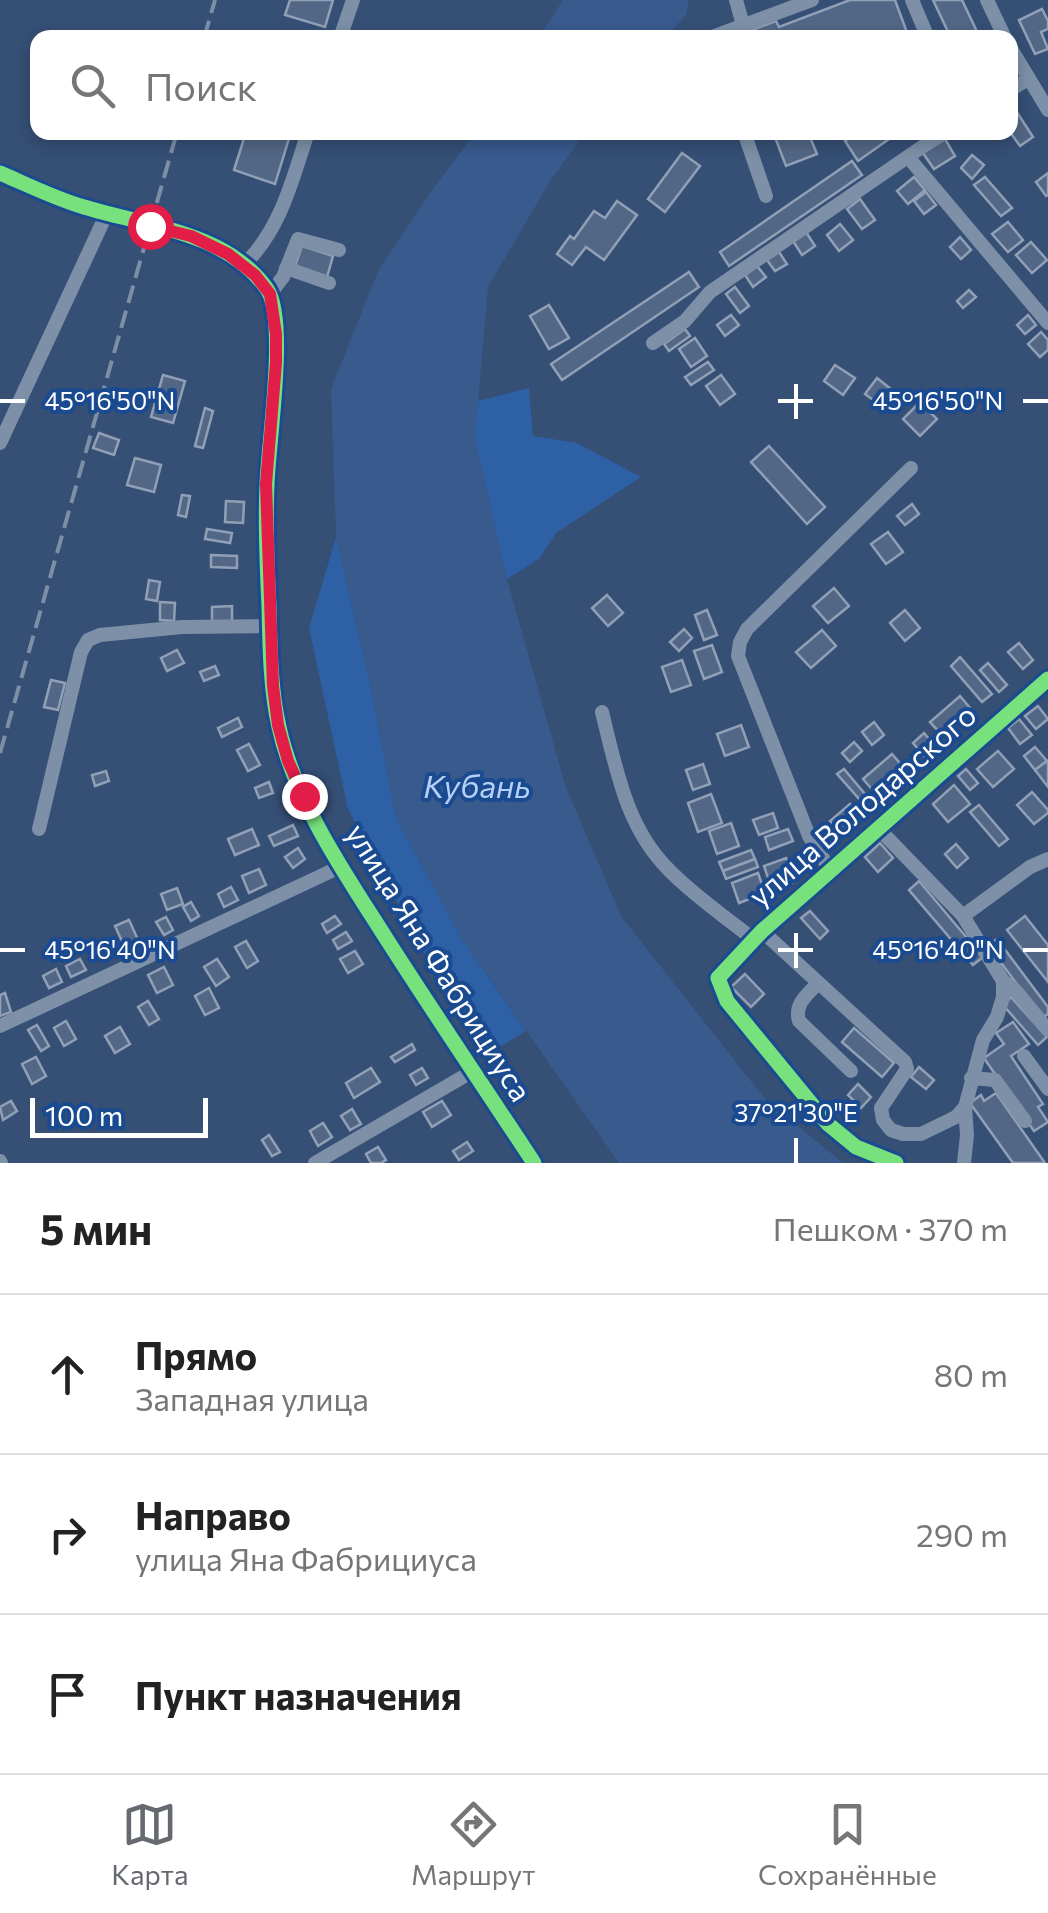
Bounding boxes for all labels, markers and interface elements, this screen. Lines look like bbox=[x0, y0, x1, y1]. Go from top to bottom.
search box bbox=[30, 30, 1018, 140]
icon: search bbox=[65, 58, 120, 113]
text: Поиск bbox=[145, 62, 257, 109]
route start bbox=[128, 204, 174, 250]
text: 45°16'50"N bbox=[45, 385, 175, 415]
text: 45°16'50"N bbox=[873, 385, 1003, 415]
street label: улица Володарского bbox=[740, 695, 983, 913]
water label: Кубань bbox=[423, 765, 531, 805]
route end bbox=[282, 774, 328, 820]
street label: улица Яна Фабрициуса bbox=[340, 816, 541, 1107]
text: 45°16'40"N bbox=[44, 934, 176, 964]
text: 45°16'40"N bbox=[872, 934, 1004, 964]
scale bar bbox=[30, 1093, 208, 1138]
text: 37°21'30"E bbox=[734, 1097, 858, 1127]
text: 100 m bbox=[45, 1098, 123, 1132]
text: 5 мин bbox=[40, 1202, 152, 1254]
text: Пешком · 370 m bbox=[773, 1208, 1008, 1248]
text: Прямо bbox=[135, 1331, 257, 1378]
icon: ahead bbox=[40, 1347, 95, 1402]
text: 80 m bbox=[934, 1354, 1008, 1394]
text: Западная улица bbox=[135, 1378, 369, 1418]
text: Направо bbox=[135, 1491, 291, 1538]
icon: right bbox=[40, 1507, 95, 1562]
text: 290 m bbox=[916, 1514, 1008, 1554]
text: улица Яна Фабрициуса bbox=[135, 1538, 477, 1578]
icon: arrive bbox=[40, 1667, 95, 1722]
text: Пункт назначения bbox=[135, 1671, 462, 1718]
tab: Карта bbox=[111, 1797, 188, 1891]
tab: Маршрут bbox=[411, 1797, 535, 1891]
tab: Сохранённые bbox=[758, 1797, 937, 1891]

